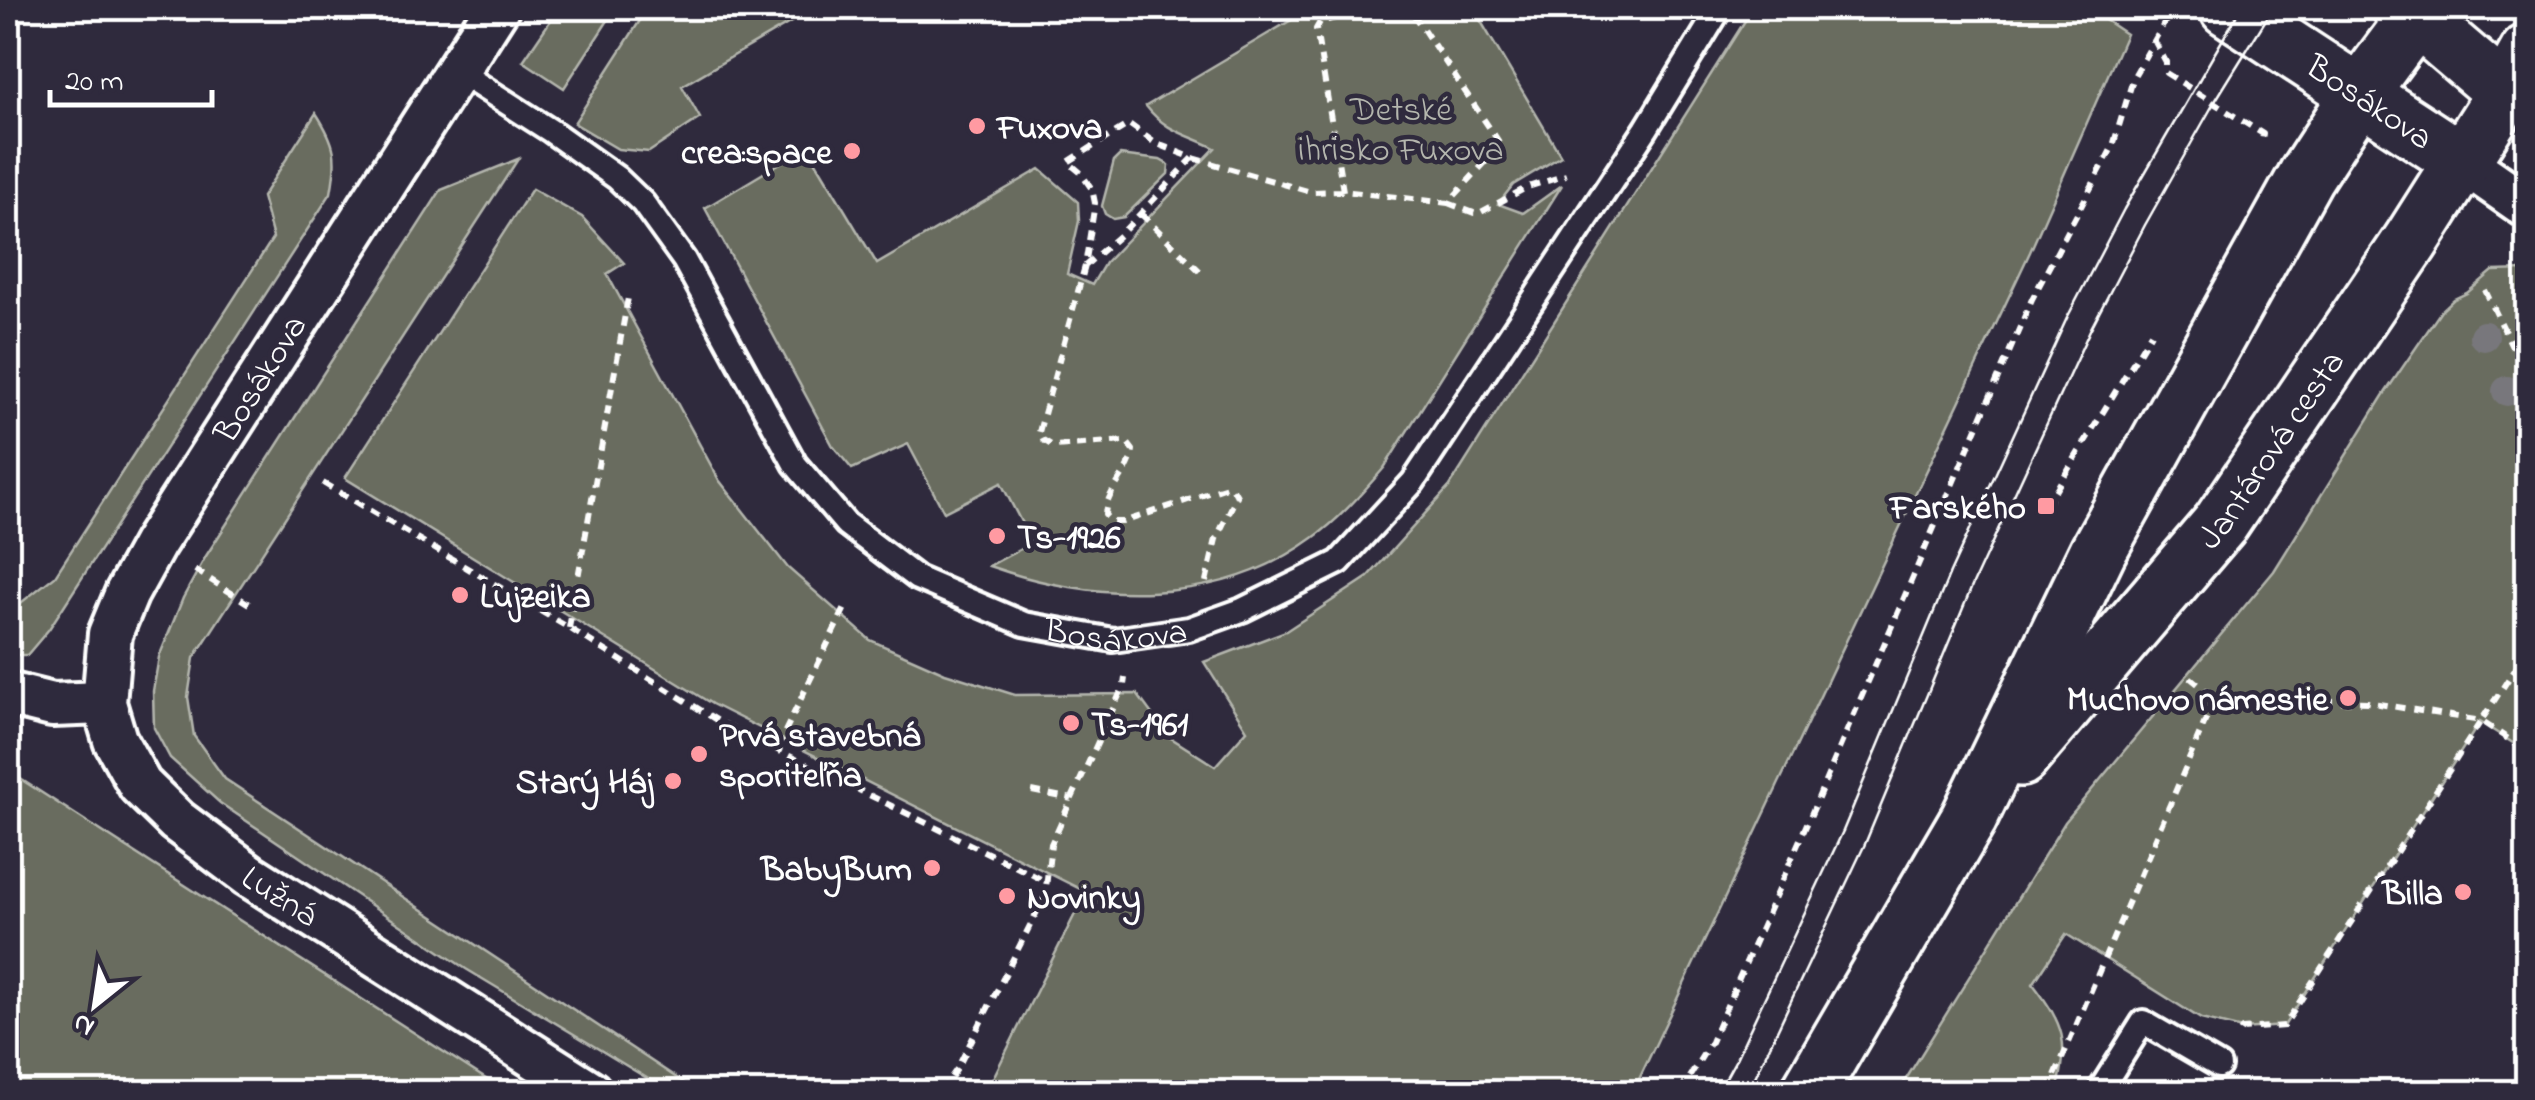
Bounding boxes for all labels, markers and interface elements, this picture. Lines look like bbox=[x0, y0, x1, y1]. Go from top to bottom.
street label: Bosákova bbox=[2294, 43, 2442, 165]
scale bar bbox=[50, 45, 212, 107]
text: 20 m bbox=[65, 61, 124, 105]
park label: Detské ihrisko Fuxova bbox=[1298, 86, 1504, 177]
place label: Fuxova bbox=[995, 104, 1102, 155]
marker: Fuxova bbox=[966, 115, 988, 137]
place label: crea:space bbox=[681, 129, 833, 180]
marker: crea:space bbox=[841, 140, 863, 162]
street label: Bosákova bbox=[202, 306, 322, 455]
street label: Jantárová cesta bbox=[2187, 341, 2359, 562]
place label: Farského bbox=[1888, 484, 2026, 535]
marker: Farského bbox=[2035, 495, 2057, 517]
place label: Ts-1926 bbox=[1017, 514, 1121, 565]
marker: Ts-1926 bbox=[986, 525, 1008, 547]
place label: Lujzeika bbox=[480, 573, 591, 624]
marker: Lujzeika bbox=[449, 584, 471, 606]
street label: Bosákova bbox=[1039, 606, 1191, 670]
place label: Muchovo námestie bbox=[2067, 676, 2329, 727]
marker: Muchovo námestie bbox=[2337, 687, 2359, 709]
place label: Ts-1961 bbox=[1091, 701, 1188, 752]
place label: Prvá stavebná sporiteľňa bbox=[719, 712, 921, 803]
marker: Ts-1961 bbox=[1060, 712, 1082, 734]
marker: Prvá stavebná sporiteľňa bbox=[688, 743, 710, 765]
place label: Starý Háj bbox=[516, 759, 655, 811]
marker: Starý Háj bbox=[662, 770, 684, 792]
place label: BabyBum bbox=[759, 846, 912, 898]
street label: Lužná bbox=[230, 854, 327, 942]
marker: BabyBum bbox=[921, 857, 943, 879]
place label: Billa bbox=[2380, 870, 2443, 921]
place label: Novinky bbox=[1027, 874, 1141, 926]
marker: Billa bbox=[2452, 881, 2474, 903]
marker: Novinky bbox=[996, 885, 1018, 907]
north arrow bbox=[45, 955, 145, 1055]
text: N bbox=[66, 1001, 103, 1046]

